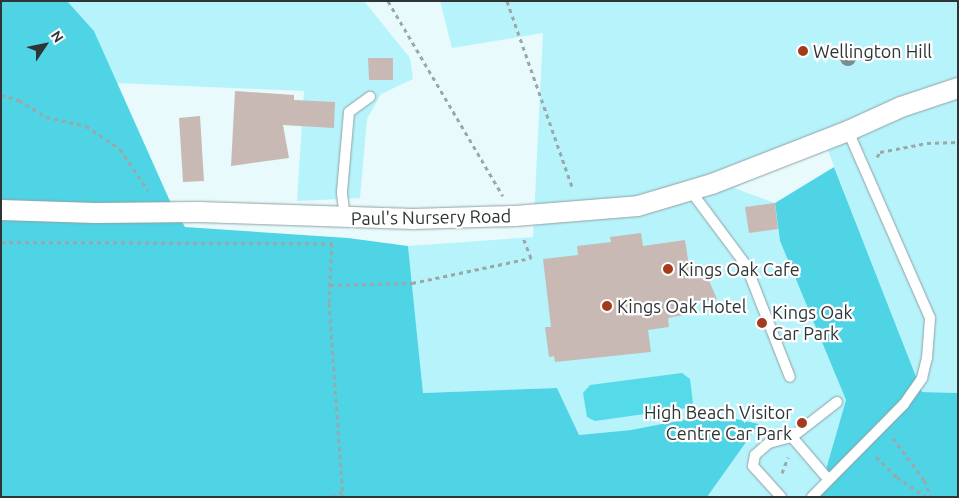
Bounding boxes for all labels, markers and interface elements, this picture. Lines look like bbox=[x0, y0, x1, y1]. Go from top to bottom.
north arrow bbox=[20, 20, 70, 70]
text: N bbox=[48, 28, 67, 45]
place label: Wellington Hill bbox=[813, 40, 932, 62]
marker: Wellington Hill bbox=[797, 45, 809, 57]
street label: Paul's Nursery Road bbox=[351, 205, 511, 229]
place label: Kings Oak Cafe bbox=[678, 258, 800, 280]
marker: Kings Oak Cafe bbox=[662, 263, 674, 275]
place label: Kings Oak Hotel bbox=[617, 295, 746, 317]
marker: Kings Oak Hotel bbox=[601, 300, 613, 312]
place label: Kings Oak Car Park bbox=[772, 302, 853, 344]
marker: Kings Oak Car Park bbox=[756, 317, 768, 329]
place label: High Beach Visitor Centre Car Park bbox=[644, 402, 792, 444]
marker: High Beach Visitor Centre Car Park bbox=[796, 417, 808, 429]

